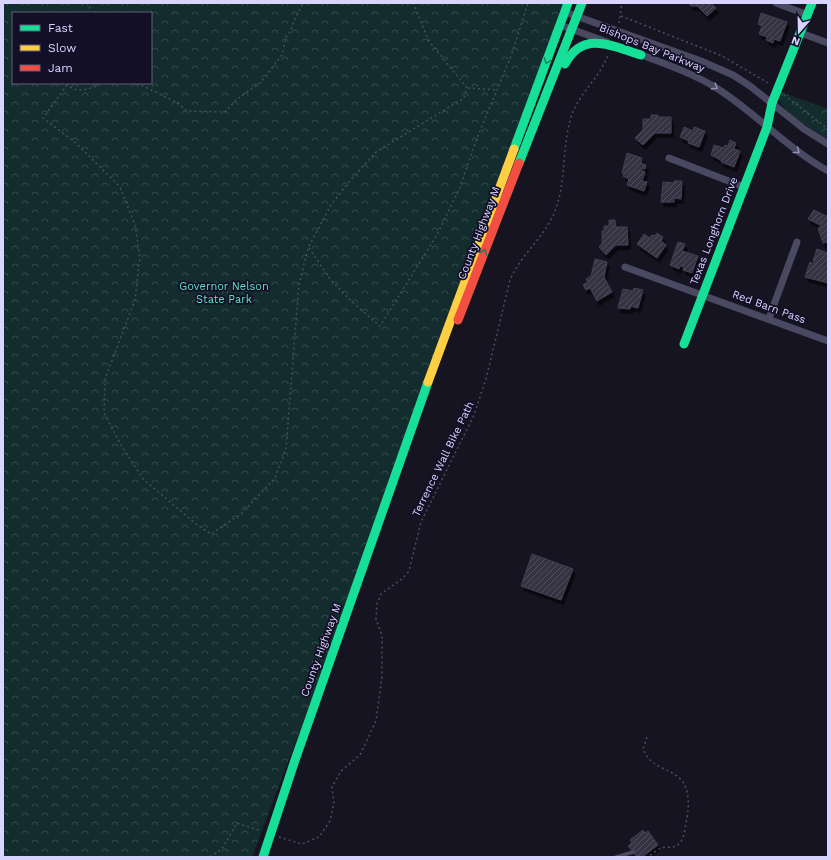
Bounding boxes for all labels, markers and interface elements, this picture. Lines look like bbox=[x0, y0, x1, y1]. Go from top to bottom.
legend bbox=[12, 12, 152, 84]
north arrow bbox=[779, 12, 819, 52]
text: Fast bbox=[48, 21, 73, 35]
street label: Bishops Bay Parkway bbox=[597, 21, 707, 75]
text: N bbox=[790, 33, 802, 48]
text: Slow bbox=[48, 41, 76, 55]
one-way arrow bbox=[543, 58, 551, 65]
text: Jam bbox=[48, 61, 73, 75]
one-way arrow bbox=[711, 83, 718, 90]
one-way arrow bbox=[792, 146, 799, 153]
street label: Texas Longhorn Drive bbox=[687, 175, 741, 287]
street label: County Highway M bbox=[455, 185, 503, 281]
one-way arrow bbox=[480, 249, 488, 256]
park label: Governor Nelson State Park bbox=[179, 280, 269, 306]
street label: Red Barn Pass bbox=[731, 288, 808, 326]
street label: Terrence Wall Bike Path bbox=[409, 399, 477, 519]
street label: County Highway M bbox=[298, 601, 344, 699]

